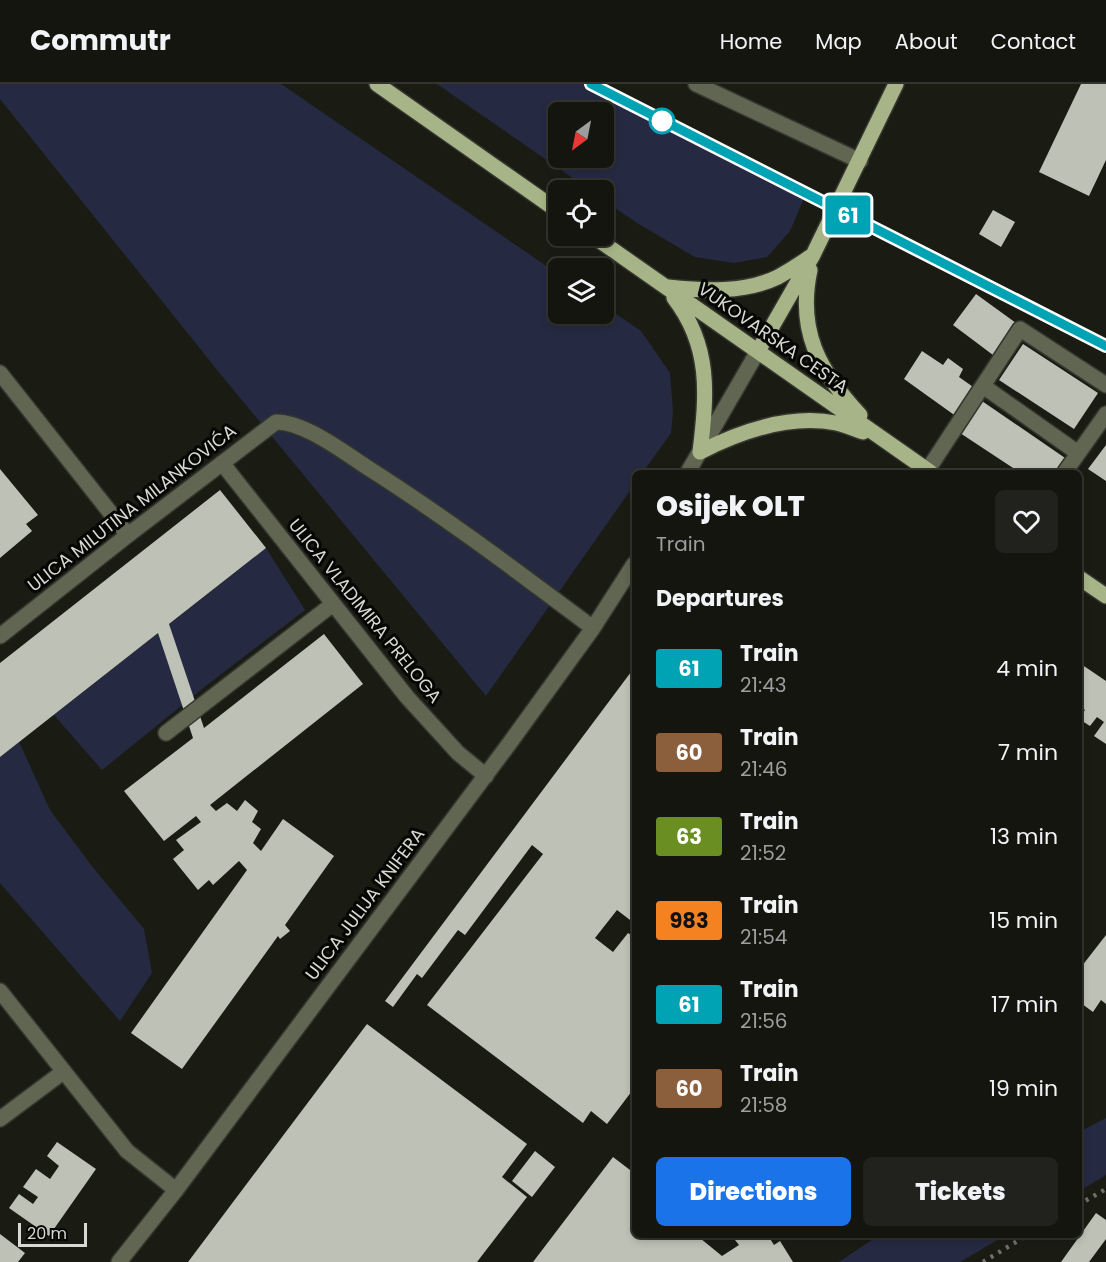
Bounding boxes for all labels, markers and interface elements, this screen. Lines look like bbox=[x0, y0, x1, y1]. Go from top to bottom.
text: Commutr bbox=[30, 21, 171, 60]
text: Home bbox=[720, 27, 782, 56]
text: Map bbox=[815, 27, 862, 56]
text: About bbox=[895, 27, 958, 56]
text: Contact bbox=[991, 27, 1076, 56]
north arrow bbox=[548, 102, 614, 168]
map controls bbox=[548, 102, 614, 324]
unlabelled marker bbox=[649, 108, 675, 134]
button: locate bbox=[548, 180, 614, 246]
line badge: 61 bbox=[821, 196, 875, 234]
text: 61 bbox=[837, 201, 859, 230]
button: layers bbox=[548, 258, 614, 324]
street label: VUKOVARSKA CESTA bbox=[693, 276, 854, 399]
street label: ULICA MILUTINA MILANKOVIĆA bbox=[22, 418, 241, 597]
text: Osijek OLT bbox=[656, 487, 805, 526]
button: heart bbox=[995, 490, 1058, 553]
street label: ULICA VLADIMIRA PRELOGA bbox=[283, 513, 448, 708]
text: Train bbox=[656, 530, 706, 558]
text: Departures bbox=[656, 583, 784, 614]
text: Train bbox=[740, 638, 799, 669]
text: 4 min bbox=[996, 653, 1058, 684]
text: 61 bbox=[678, 654, 700, 683]
text: 21:43 bbox=[740, 671, 787, 699]
text: Train bbox=[740, 722, 799, 753]
text: 7 min bbox=[998, 737, 1058, 768]
text: 60 bbox=[675, 738, 703, 767]
text: 21:46 bbox=[740, 755, 787, 783]
text: Train bbox=[740, 806, 799, 837]
text: 13 min bbox=[990, 821, 1058, 852]
street label: ULICA JULIJA KNIFERA bbox=[299, 822, 430, 985]
text: 63 bbox=[676, 822, 702, 851]
text: 21:52 bbox=[740, 839, 786, 867]
text: Train bbox=[740, 890, 799, 921]
text: 15 min bbox=[989, 905, 1058, 936]
text: 983 bbox=[669, 906, 709, 935]
text: 21:54 bbox=[740, 923, 787, 951]
text: Train bbox=[740, 974, 799, 1005]
text: 17 min bbox=[991, 989, 1058, 1020]
text: 61 bbox=[678, 990, 700, 1019]
text: 21:56 bbox=[740, 1007, 787, 1035]
text: Train bbox=[740, 1058, 799, 1089]
text: 19 min bbox=[989, 1073, 1058, 1104]
text: 60 bbox=[675, 1074, 703, 1103]
text: 21:58 bbox=[740, 1091, 787, 1119]
button: Directions bbox=[656, 1157, 851, 1226]
button: Tickets bbox=[863, 1157, 1058, 1226]
scale bar bbox=[18, 1220, 87, 1248]
text: 20 m bbox=[27, 1222, 67, 1245]

